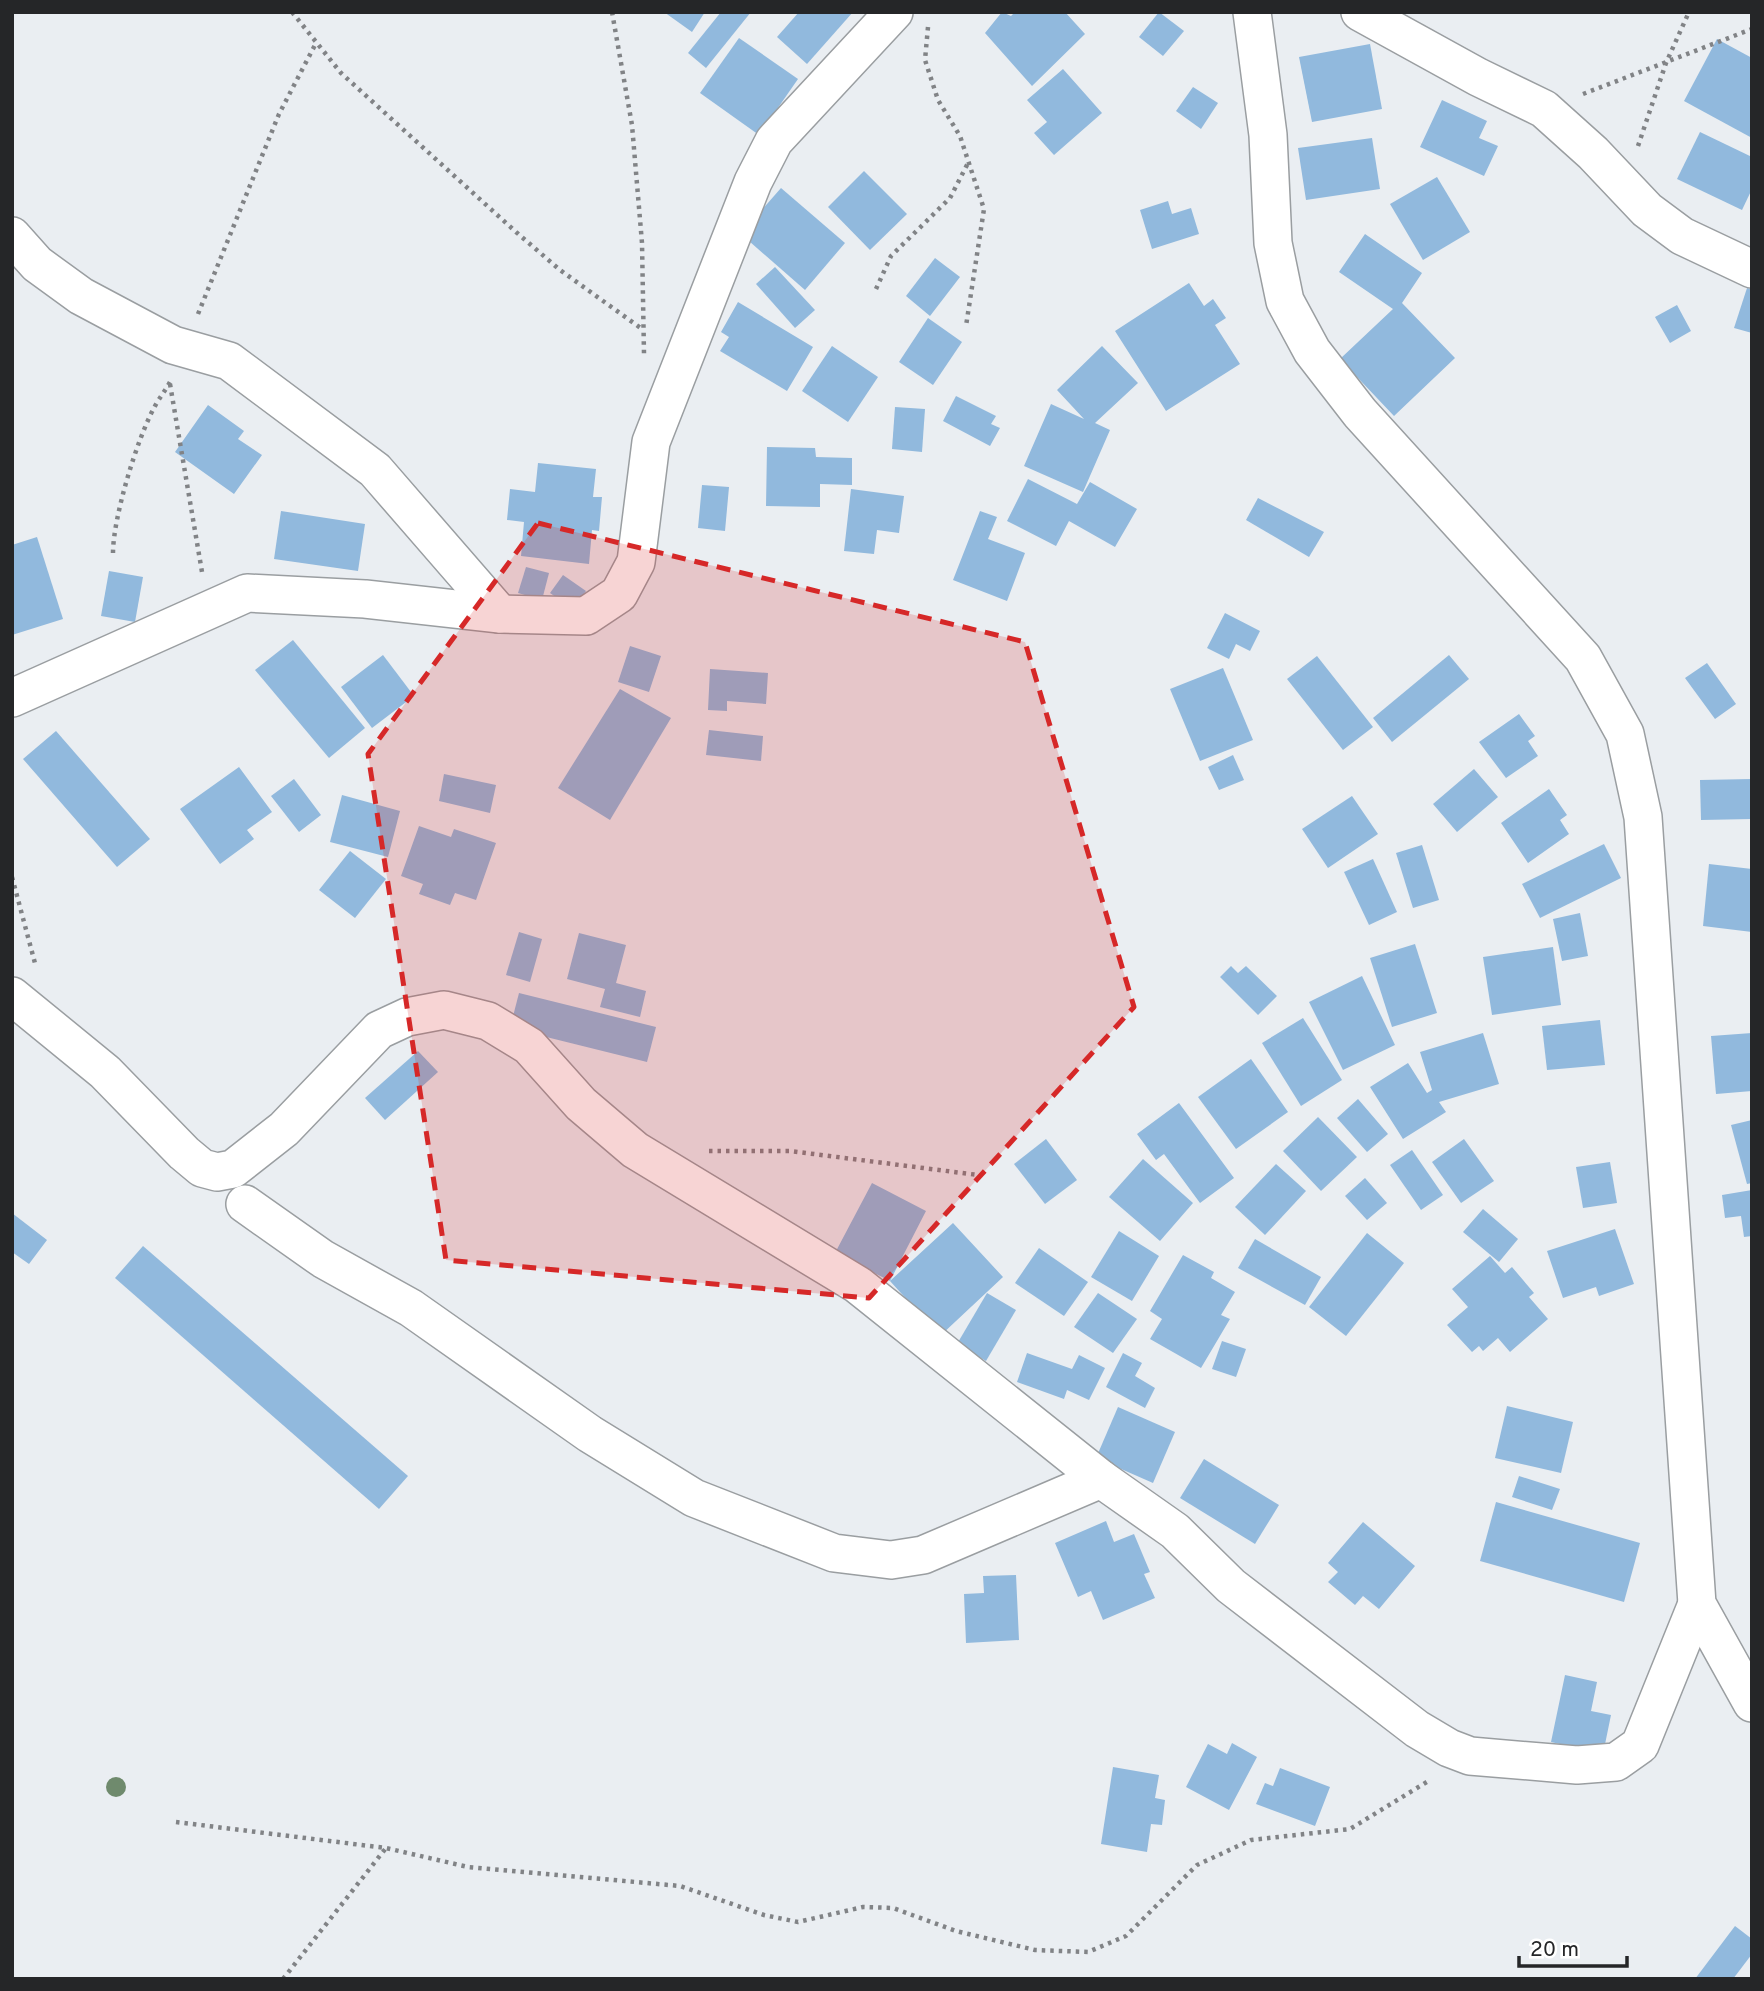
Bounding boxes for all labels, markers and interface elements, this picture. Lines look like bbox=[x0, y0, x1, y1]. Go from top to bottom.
scale bar bbox=[1519, 1924, 1628, 1968]
text: 20 m bbox=[1530, 1937, 1579, 1964]

